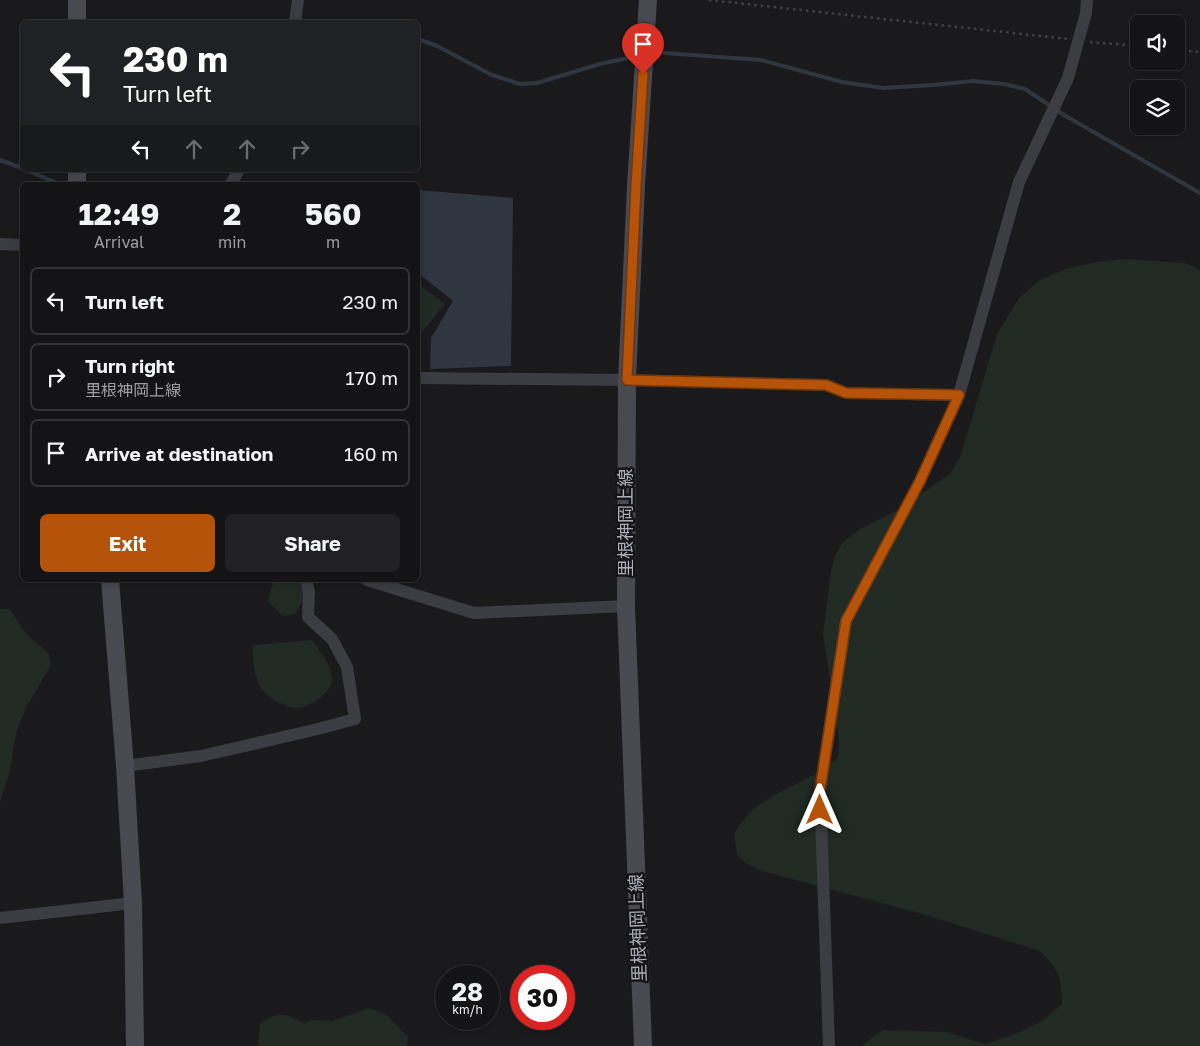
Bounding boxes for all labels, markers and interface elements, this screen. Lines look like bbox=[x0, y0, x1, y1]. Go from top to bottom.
map controls bbox=[1130, 15, 1185, 135]
button: sound bbox=[1130, 15, 1185, 70]
pin bbox=[622, 23, 664, 74]
icon: arrive bbox=[629, 30, 657, 58]
text: 230 m bbox=[123, 38, 228, 80]
icon: left bbox=[40, 40, 105, 105]
text: Turn left bbox=[123, 80, 212, 107]
button: layers bbox=[1130, 80, 1185, 135]
icon: left bbox=[127, 135, 155, 163]
icon: ahead bbox=[180, 135, 208, 163]
icon: ahead bbox=[233, 135, 261, 163]
icon: right bbox=[286, 135, 314, 163]
text: 12:49 bbox=[78, 196, 160, 232]
text: 2 bbox=[223, 196, 241, 232]
text: 560 bbox=[305, 196, 362, 232]
text: Arrival bbox=[94, 232, 144, 252]
text: min bbox=[218, 232, 246, 252]
text: m bbox=[326, 232, 340, 252]
icon: left bbox=[42, 287, 70, 315]
text: Turn left bbox=[85, 290, 164, 313]
text: 230 m bbox=[343, 290, 398, 313]
text: Turn right bbox=[85, 354, 175, 377]
icon: right bbox=[42, 363, 70, 391]
text: 170 m bbox=[345, 366, 398, 389]
text: 里根神岡上線 bbox=[85, 380, 181, 400]
icon: arrive bbox=[42, 439, 70, 467]
text: Arrive at destination bbox=[85, 442, 273, 465]
text: 160 m bbox=[344, 442, 398, 465]
street label: 里根神岡上線 bbox=[614, 469, 636, 577]
button: Exit bbox=[40, 514, 215, 572]
button: Share bbox=[225, 514, 400, 572]
position arrow bbox=[793, 783, 845, 835]
street label: 里根神岡上線 bbox=[624, 874, 650, 982]
speed limit sign: 30 bbox=[510, 965, 575, 1030]
text: 28 bbox=[452, 976, 483, 1007]
text: km/h bbox=[452, 1002, 483, 1017]

